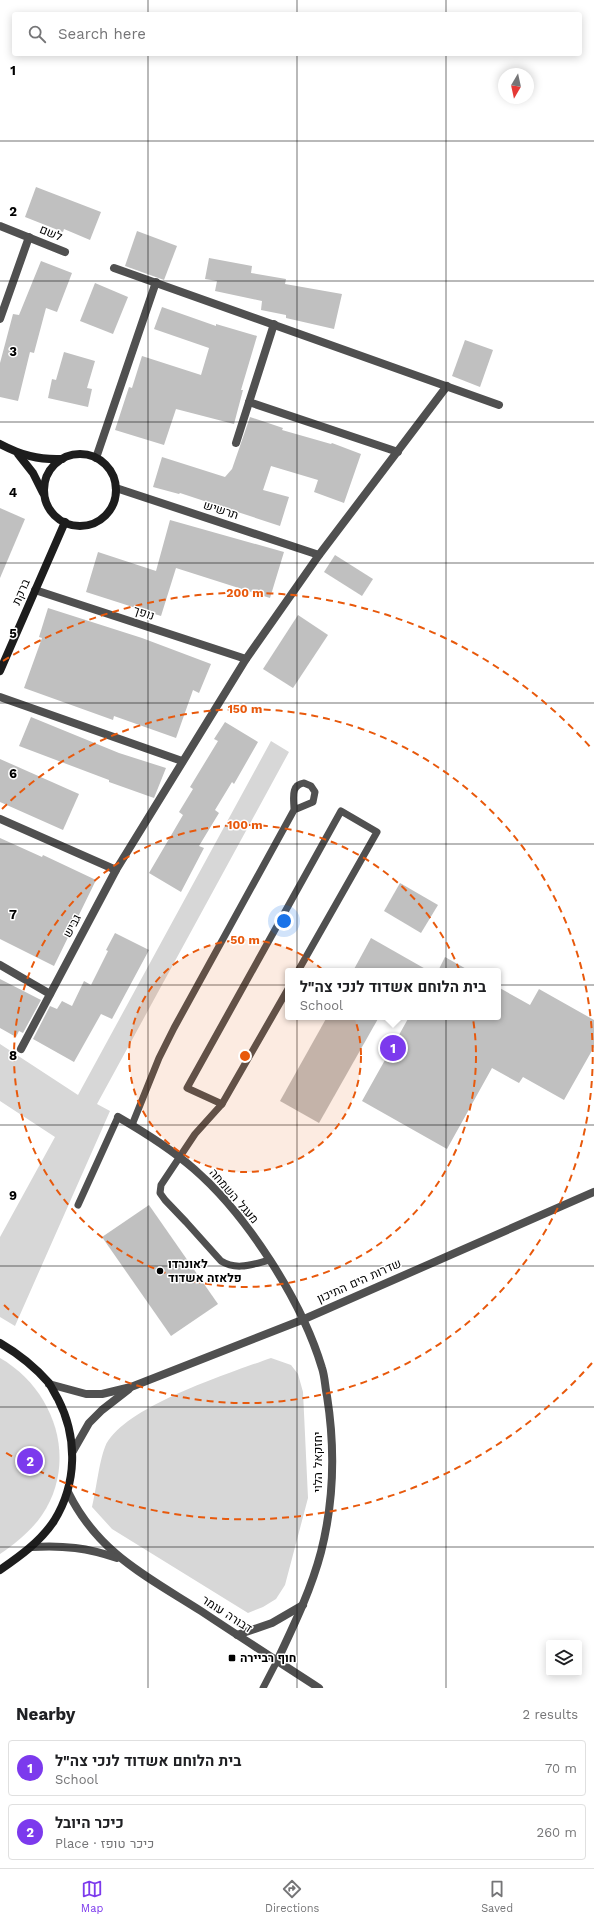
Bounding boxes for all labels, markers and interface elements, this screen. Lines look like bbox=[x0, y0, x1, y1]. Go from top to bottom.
search box bbox=[12, 12, 582, 56]
icon: search bbox=[26, 23, 48, 45]
text: Search here bbox=[58, 25, 146, 43]
text: 1 bbox=[10, 63, 16, 78]
north arrow bbox=[498, 68, 534, 104]
text: 2 bbox=[9, 204, 17, 219]
street label: לשם bbox=[38, 222, 64, 244]
text: 3 bbox=[9, 344, 17, 359]
text: 4 bbox=[9, 485, 18, 500]
street label: תרשיש bbox=[202, 498, 240, 522]
street label: ברקת bbox=[9, 576, 33, 607]
text: 200 m bbox=[226, 586, 264, 600]
street label: נופך bbox=[132, 603, 156, 623]
text: 5 bbox=[9, 626, 17, 641]
text: 150 m bbox=[228, 702, 262, 716]
text: 6 bbox=[9, 766, 17, 781]
text: 100 m bbox=[227, 818, 263, 832]
text: 7 bbox=[9, 907, 17, 922]
your location bbox=[274, 911, 294, 931]
street label: גביש bbox=[60, 912, 84, 940]
text: 50 m bbox=[230, 933, 260, 947]
popup bbox=[285, 968, 501, 1020]
text: בית הלוחם אשדוד לנכי צה"ל bbox=[300, 978, 486, 996]
text: School bbox=[300, 998, 343, 1013]
pin: 1 bbox=[380, 1033, 406, 1063]
text: 8 bbox=[9, 1048, 17, 1063]
centre of rings bbox=[238, 1049, 252, 1063]
street label: מעגל השמחה bbox=[206, 1166, 262, 1226]
text: 9 bbox=[9, 1188, 17, 1203]
street label: שדרות הים התיכון bbox=[315, 1256, 403, 1306]
place label: לאונרדו פלאזה אשדוד bbox=[168, 1257, 242, 1285]
marker: לאונרדו פלאזה אשדוד bbox=[155, 1266, 165, 1276]
street label: יחזקאל הלוי bbox=[311, 1432, 325, 1492]
pin: 2 bbox=[17, 1446, 43, 1476]
street label: דבורה עומר bbox=[199, 1593, 255, 1635]
map controls bbox=[546, 1640, 582, 1676]
button: layers bbox=[546, 1640, 582, 1676]
place label: חוף רביירה bbox=[240, 1651, 296, 1665]
marker: חוף רביירה bbox=[227, 1653, 237, 1663]
text: Nearby bbox=[16, 1704, 75, 1724]
text: 2 results bbox=[523, 1707, 578, 1722]
text: בית הלוחם אשדוד לנכי צה"ל bbox=[55, 1752, 241, 1770]
text: 1 bbox=[27, 1761, 33, 1776]
text: 70 m bbox=[545, 1761, 577, 1776]
text: School bbox=[55, 1772, 98, 1787]
text: כיכר היובל bbox=[55, 1814, 124, 1832]
text: 2 bbox=[26, 1825, 34, 1840]
text: 260 m bbox=[537, 1825, 577, 1840]
text: Place · כיכר טופז bbox=[55, 1836, 154, 1851]
tab: Map bbox=[81, 1878, 103, 1915]
tab: Directions bbox=[265, 1878, 319, 1915]
tab: Saved bbox=[481, 1878, 513, 1915]

